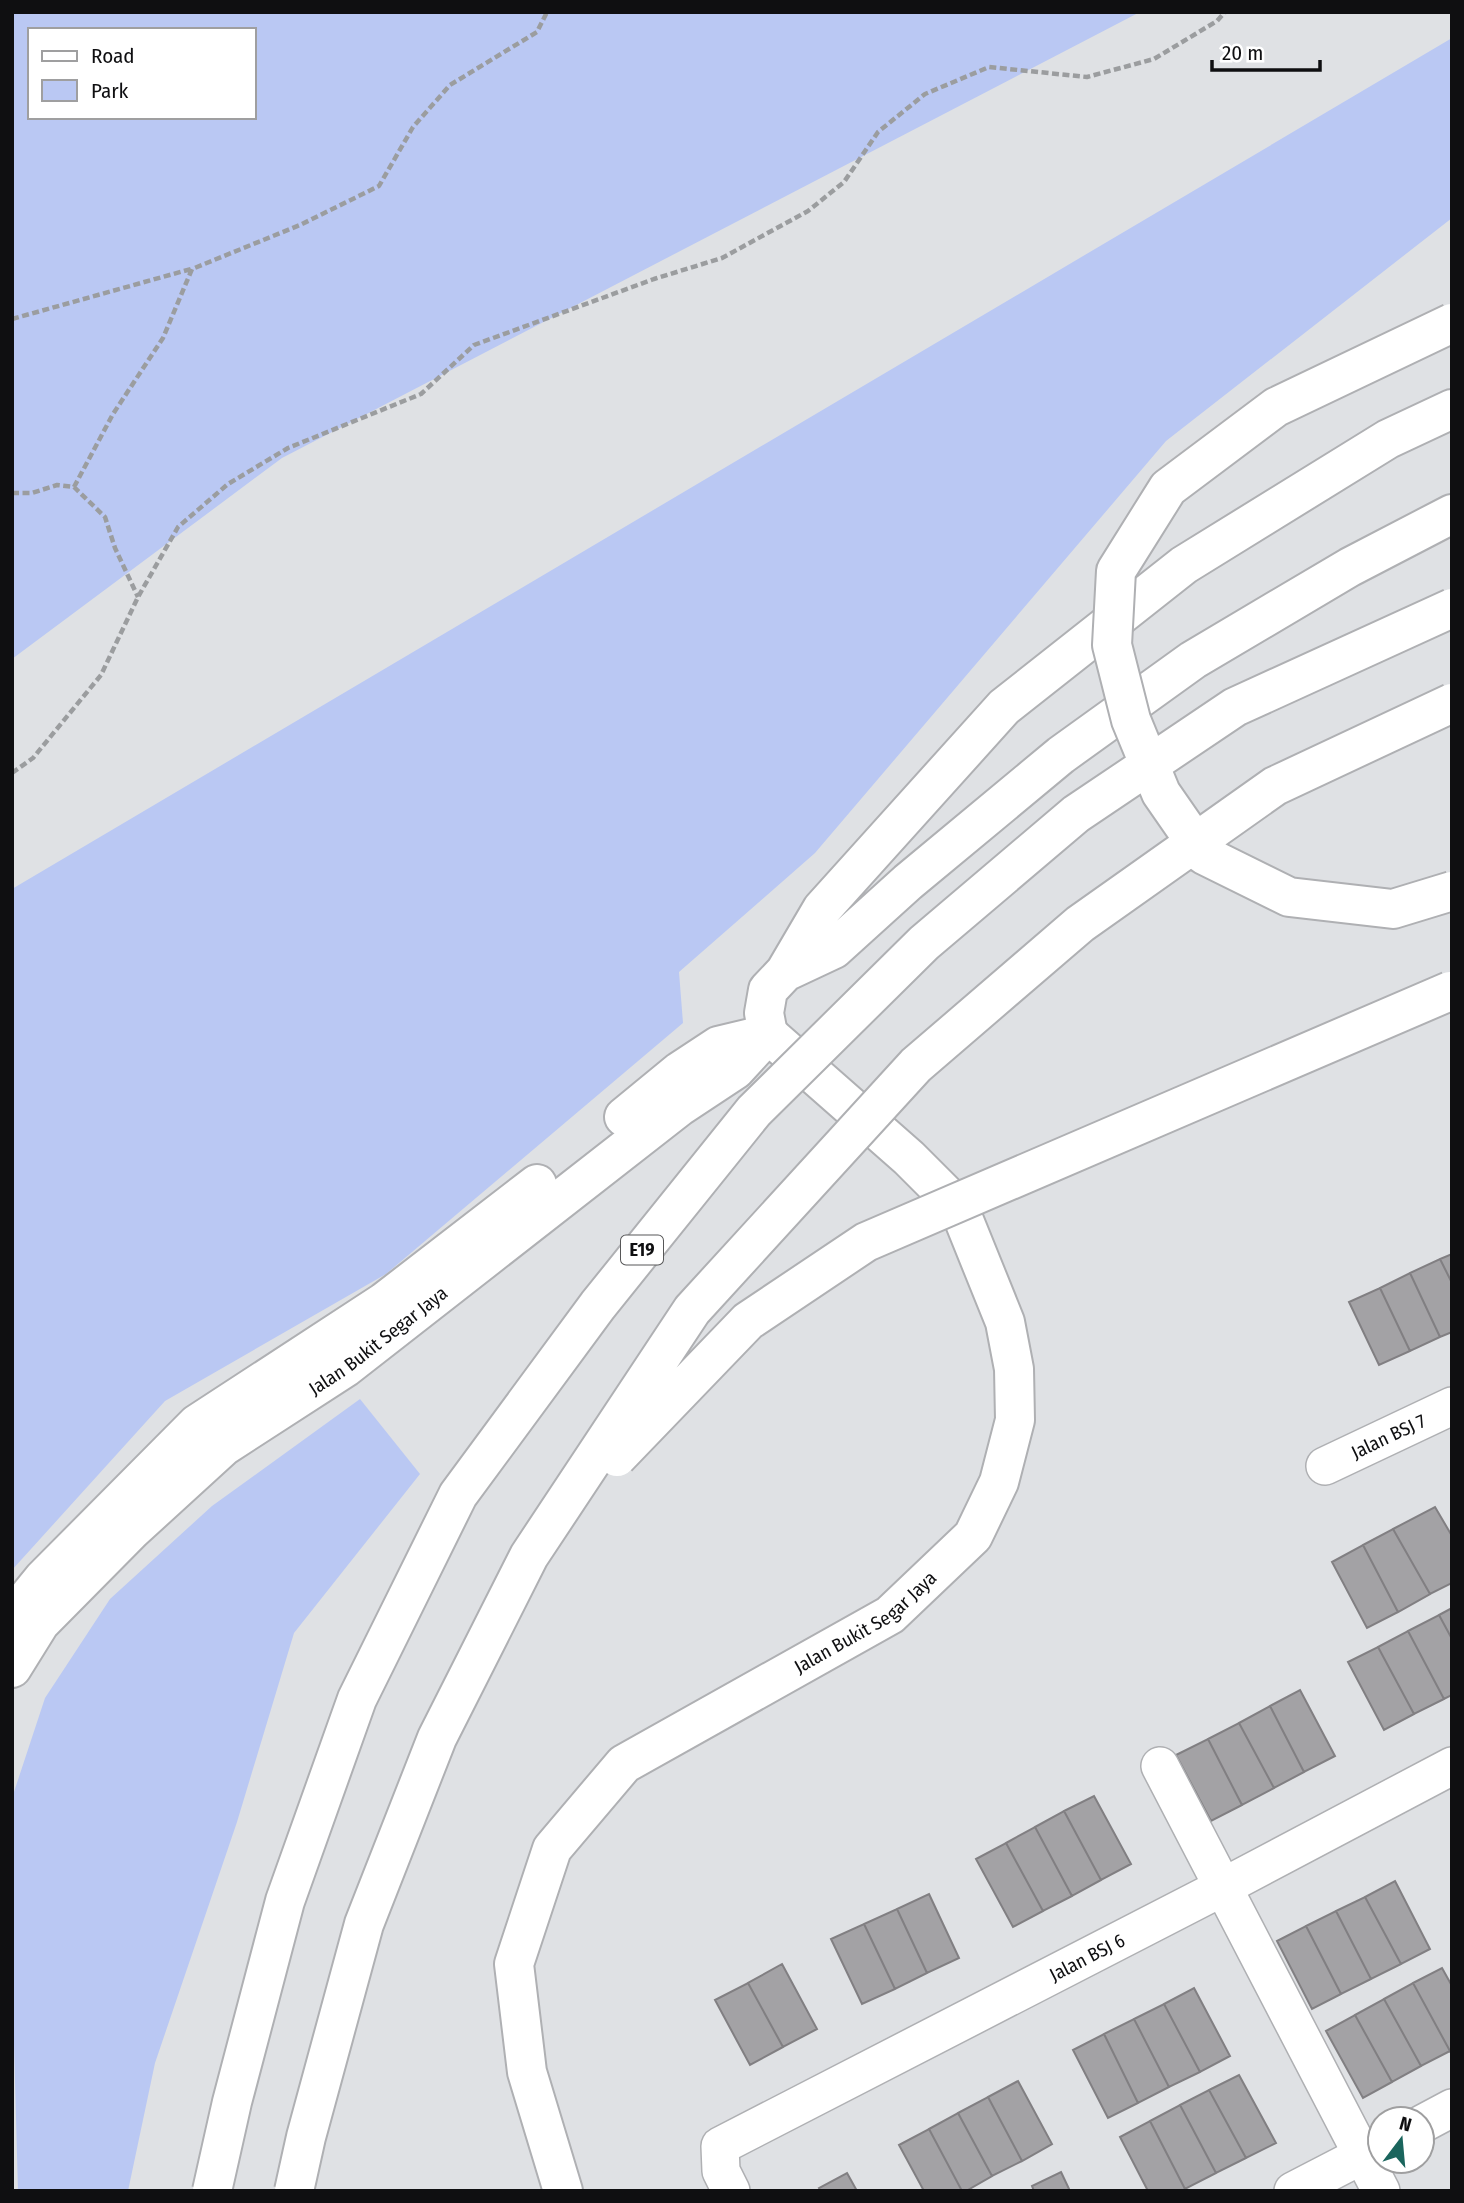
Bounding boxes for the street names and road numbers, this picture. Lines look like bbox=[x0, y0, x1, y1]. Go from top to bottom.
road number: E19 bbox=[621, 1236, 663, 1265]
street label: Jalan Bukit Segar Jaya bbox=[304, 1281, 452, 1400]
street label: Jalan BSJ 7 bbox=[1348, 1409, 1430, 1464]
street label: Jalan Bukit Segar Jaya bbox=[790, 1566, 941, 1678]
street label: Jalan BSJ 6 bbox=[1046, 1929, 1129, 1986]

